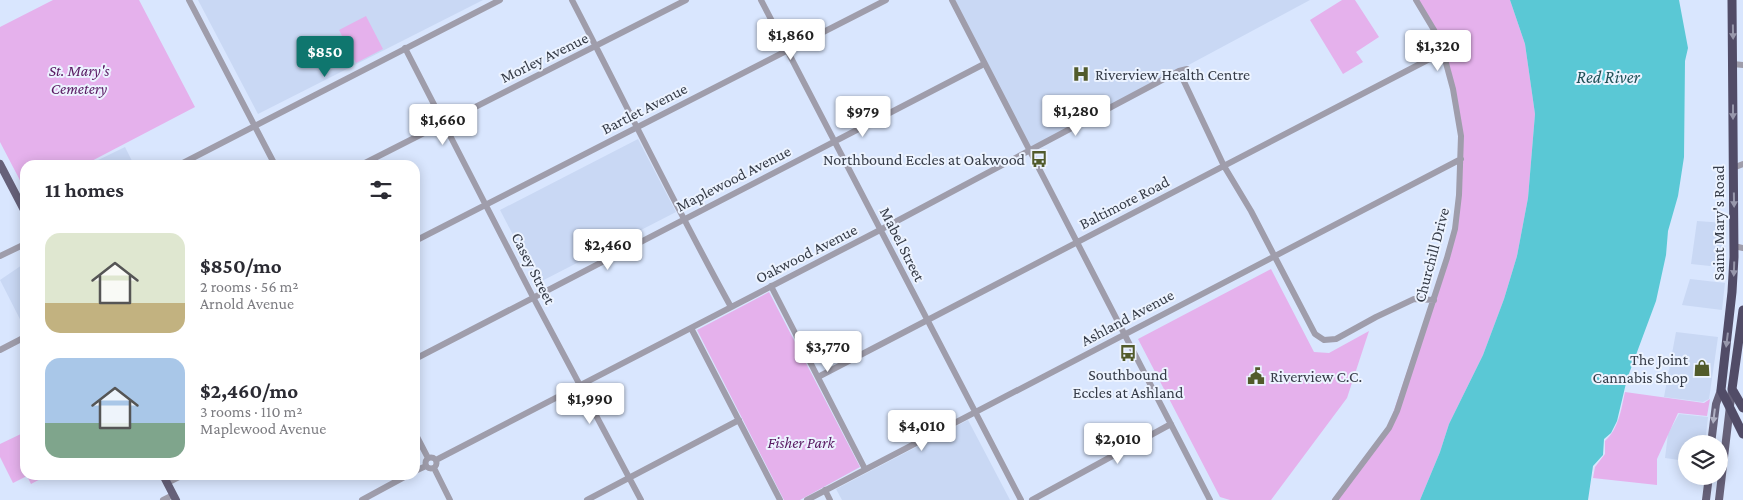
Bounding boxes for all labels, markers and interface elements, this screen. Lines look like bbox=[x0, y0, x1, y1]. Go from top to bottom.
pin: $1,860 bbox=[750, 18, 832, 61]
one-way arrow bbox=[1729, 24, 1737, 40]
text: $1,860 bbox=[768, 26, 814, 43]
street label: Morley Avenue bbox=[498, 29, 591, 87]
pin: $1,320 bbox=[1397, 30, 1479, 72]
pin: $850 bbox=[295, 36, 355, 78]
text: $1,320 bbox=[1416, 37, 1460, 54]
text: $850 bbox=[308, 43, 342, 60]
park label: St. Mary's Cemetery bbox=[49, 62, 109, 98]
hospital icon: Riverview Health Centre bbox=[1071, 64, 1091, 84]
place label: Riverview Health Centre bbox=[1095, 66, 1250, 83]
water label: Red River bbox=[1576, 67, 1641, 87]
street label: Bartlet Avenue bbox=[599, 80, 690, 137]
pin: $1,280 bbox=[1035, 94, 1117, 137]
pin: $979 bbox=[833, 96, 893, 138]
text: $1,280 bbox=[1053, 102, 1099, 119]
text: $979 bbox=[847, 103, 879, 120]
pin: $1,660 bbox=[402, 104, 484, 146]
one-way arrow bbox=[1729, 105, 1737, 121]
text: $1,660 bbox=[420, 111, 466, 128]
street label: Maplewood Avenue bbox=[673, 142, 794, 216]
bus stop icon: Northbound Eccles at Oakwood bbox=[1029, 149, 1049, 169]
place label: Northbound Eccles at Oakwood bbox=[823, 151, 1026, 168]
street label: Saint Mary's Road bbox=[1710, 165, 1728, 281]
street label: Baltimore Road bbox=[1077, 172, 1172, 232]
icon: filters bbox=[367, 176, 395, 204]
text: 11 homes bbox=[45, 178, 124, 202]
one-way arrow bbox=[1730, 193, 1738, 209]
street label: Mabel Street bbox=[877, 204, 929, 285]
street label: Churchill Drive bbox=[1411, 206, 1452, 304]
street label: Oakwood Avenue bbox=[753, 221, 860, 286]
pin: $2,460 bbox=[567, 228, 649, 271]
street label: Casey Street bbox=[507, 230, 559, 308]
text: $2,460 bbox=[584, 236, 632, 253]
icon: home bbox=[85, 253, 145, 313]
text: $850/mo bbox=[200, 254, 282, 278]
one-way arrow bbox=[1729, 261, 1737, 277]
text: 2 rooms · 56 m² bbox=[200, 278, 299, 295]
street label: Ashland Avenue bbox=[1078, 286, 1177, 349]
text: Arnold Avenue bbox=[200, 295, 294, 312]
pin: $3,770 bbox=[787, 330, 869, 373]
one-way arrow bbox=[1723, 333, 1731, 349]
text: $3,770 bbox=[806, 338, 850, 355]
bus stop icon: Southbound Eccles at Ashland bbox=[1118, 343, 1138, 363]
place label: The Joint Cannabis Shop bbox=[1593, 351, 1689, 387]
shop icon: The Joint Cannabis Shop bbox=[1692, 358, 1712, 378]
place label: Southbound Eccles at Ashland bbox=[1073, 366, 1184, 401]
public building icon: Riverview C.C. bbox=[1246, 366, 1266, 386]
place label: Riverview C.C. bbox=[1270, 368, 1362, 385]
icon: home bbox=[85, 378, 145, 438]
text: $2,460/mo bbox=[200, 379, 298, 403]
pin: $1,990 bbox=[549, 382, 631, 425]
text: $1,990 bbox=[567, 390, 613, 407]
text: 3 rooms · 110 m² bbox=[200, 403, 303, 420]
one-way arrow bbox=[1710, 409, 1718, 425]
pin: $4,010 bbox=[881, 410, 963, 452]
text: $4,010 bbox=[899, 417, 945, 434]
text: Maplewood Avenue bbox=[200, 420, 326, 437]
pin: $2,010 bbox=[1077, 422, 1159, 465]
text: $2,010 bbox=[1095, 430, 1141, 447]
park label: Fisher Park bbox=[767, 434, 836, 451]
map controls bbox=[1678, 435, 1728, 485]
button: layers bbox=[1678, 435, 1728, 485]

